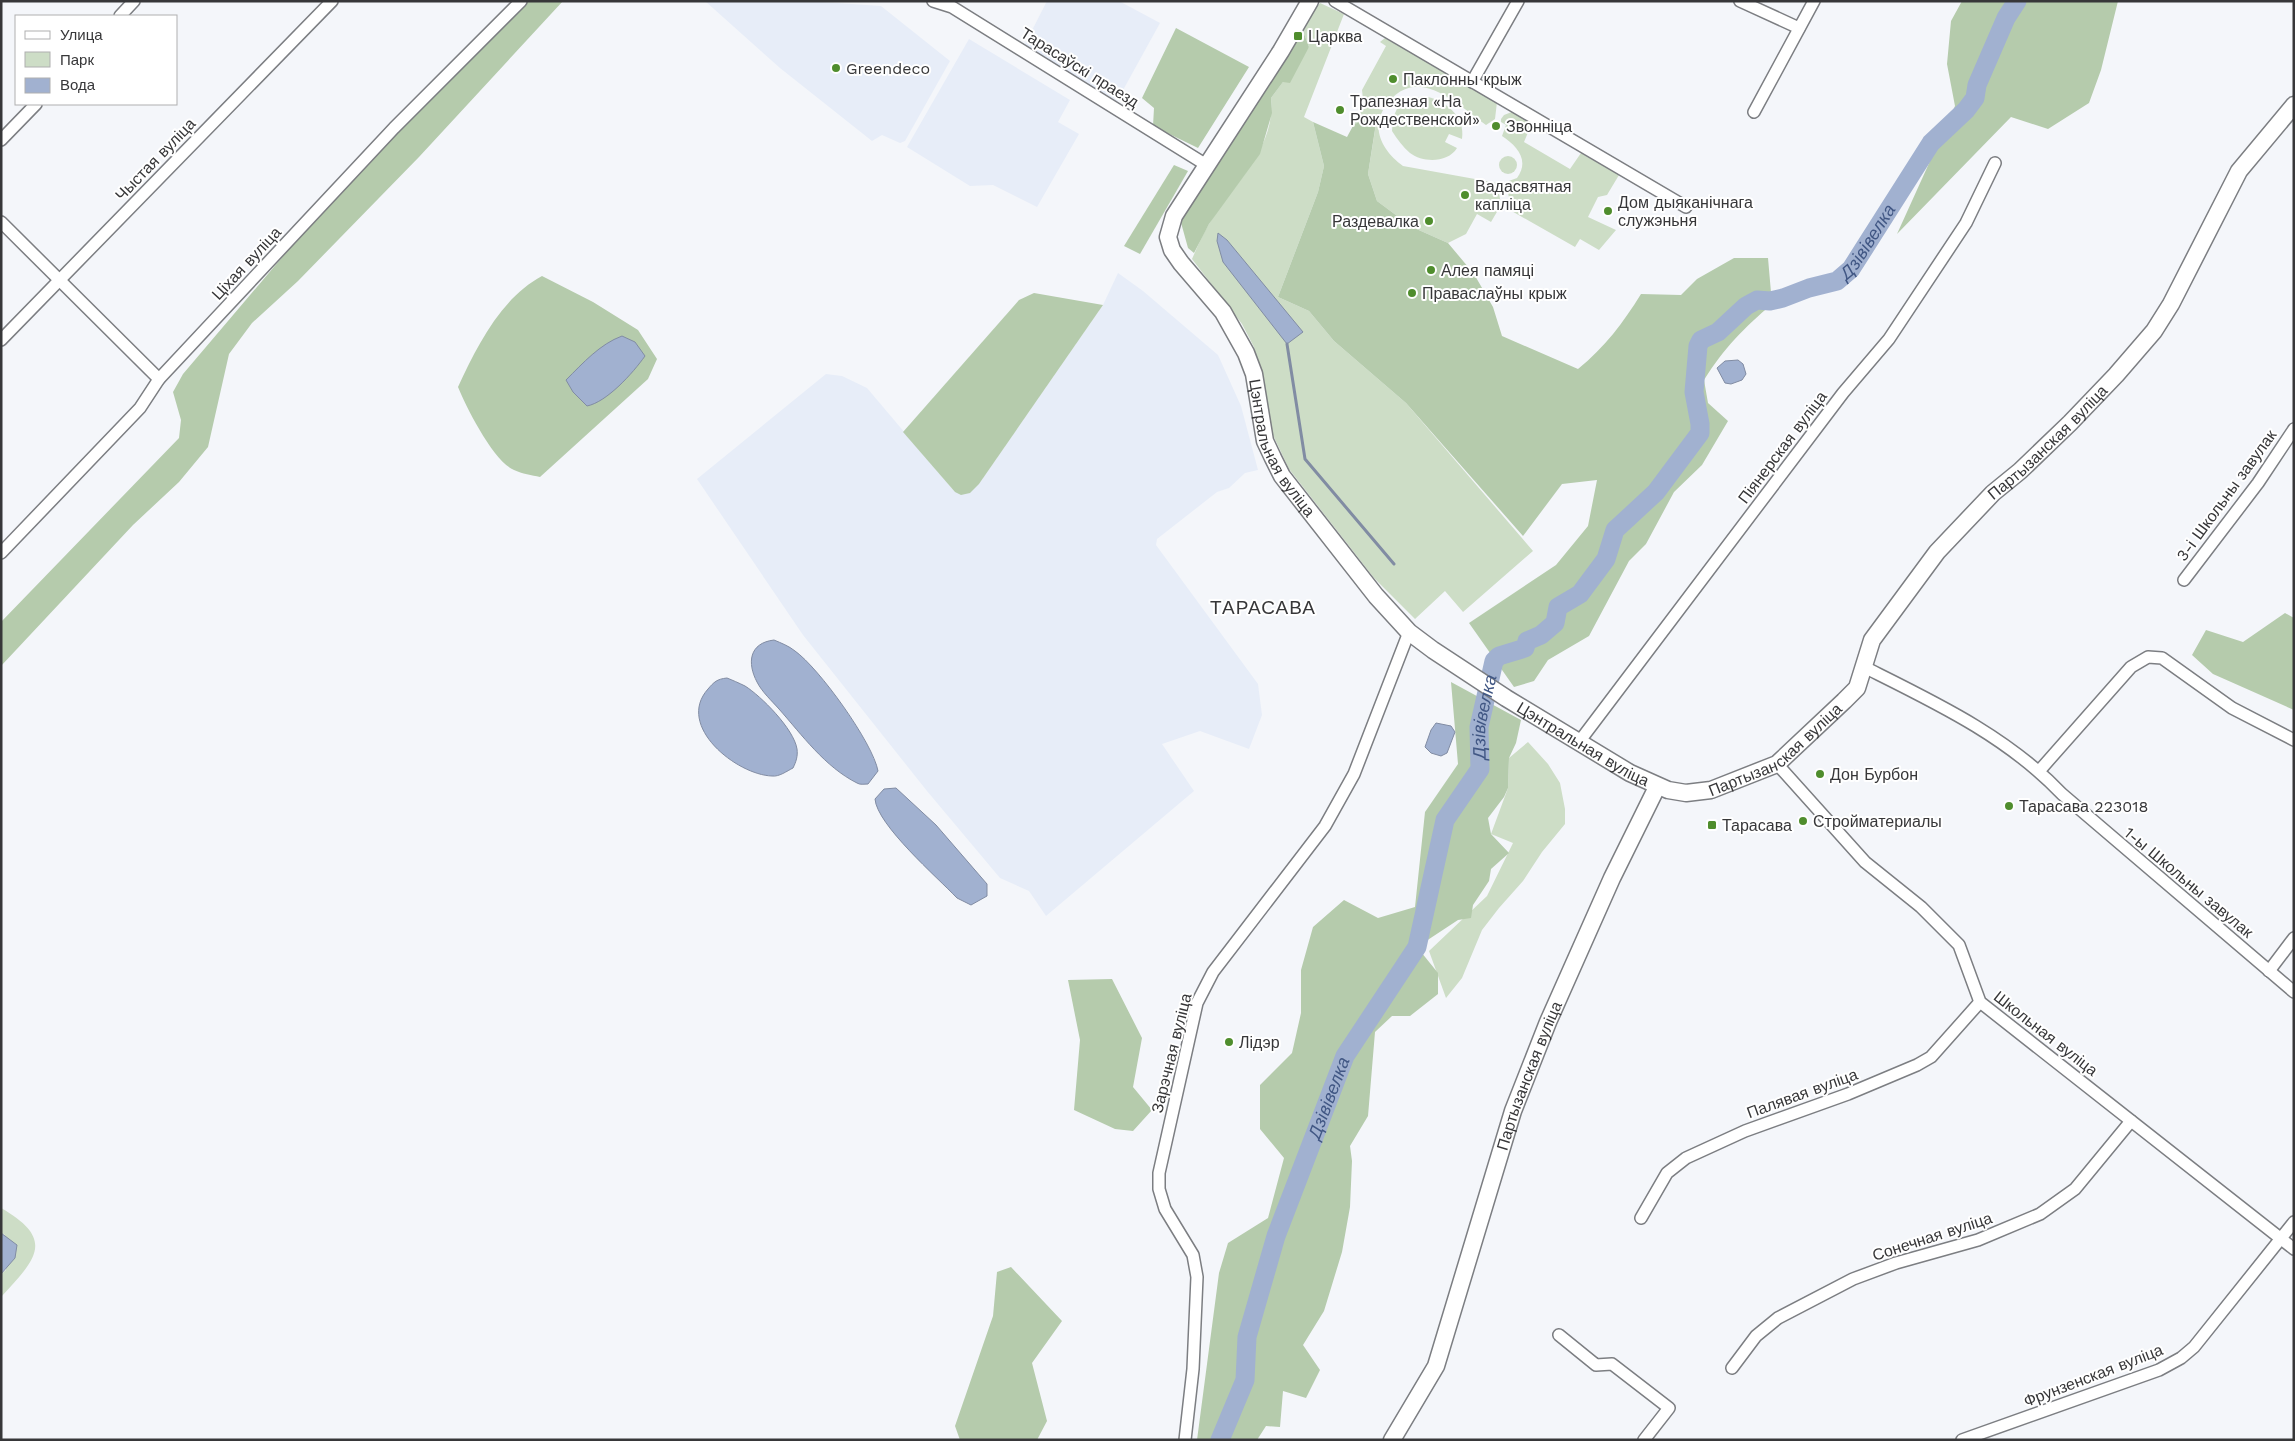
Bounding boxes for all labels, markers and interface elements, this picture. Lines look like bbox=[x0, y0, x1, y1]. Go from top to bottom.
legend bbox=[15, 15, 178, 105]
street label: Тарасаўскі праезд bbox=[1017, 23, 1143, 112]
text: Улица bbox=[60, 26, 103, 44]
place label: Царква bbox=[1308, 27, 1362, 46]
marker: Царква bbox=[1292, 30, 1304, 42]
text: Парк bbox=[60, 51, 94, 69]
place label: Greendeco bbox=[846, 59, 930, 78]
marker: Greendeco bbox=[830, 62, 842, 74]
place label: Паклонны крыж bbox=[1403, 70, 1522, 89]
marker: Паклонны крыж bbox=[1387, 73, 1399, 85]
text: Вода bbox=[60, 76, 96, 94]
place label: Трапезная «На Рождественской» bbox=[1350, 92, 1480, 129]
marker: Трапезная «На Рождественской» bbox=[1334, 104, 1346, 116]
street label: Чыстая вуліца bbox=[111, 114, 199, 204]
place label: Звонніца bbox=[1506, 117, 1572, 136]
marker: Звонніца bbox=[1490, 120, 1502, 132]
place label: Вадасвятная капліца bbox=[1475, 177, 1572, 214]
marker: Вадасвятная капліца bbox=[1459, 189, 1471, 201]
place label: Дом дыяканічнага служэньня bbox=[1618, 193, 1753, 230]
water label: Дзівівелка bbox=[1834, 200, 1900, 285]
marker: Дом дыяканічнага служэньня bbox=[1602, 205, 1614, 217]
place label: Раздевалка bbox=[1332, 212, 1419, 231]
marker: Раздевалка bbox=[1423, 215, 1435, 227]
street label: Ціхая вуліца bbox=[208, 223, 285, 304]
place label: Алея памяці bbox=[1441, 261, 1534, 280]
marker: Алея памяці bbox=[1425, 264, 1437, 276]
place label: Праваслаўны крыж bbox=[1422, 284, 1567, 303]
marker: Праваслаўны крыж bbox=[1406, 287, 1418, 299]
street label: Цэнтральная вуліца bbox=[1245, 378, 1319, 521]
street label: Партызанская вуліца bbox=[1984, 381, 2111, 504]
street label: Піянерская вуліца bbox=[1734, 387, 1831, 507]
street label: 3-і Школьны завулак bbox=[2172, 425, 2281, 565]
district label: ТАРАСАВА bbox=[1210, 596, 1316, 619]
water label: Дзівівелка bbox=[1468, 672, 1501, 762]
street label: Цэнтральная вуліца bbox=[1513, 698, 1652, 790]
street label: Партызанская вуліца bbox=[1706, 699, 1846, 800]
place label: Дон Бурбон bbox=[1830, 765, 1918, 784]
marker: Дон Бурбон bbox=[1814, 768, 1826, 780]
place label: Тарасава 223018 bbox=[2019, 797, 2148, 816]
marker: Тарасава 223018 bbox=[2003, 800, 2015, 812]
place label: Стройматериалы bbox=[1813, 812, 1942, 831]
marker: Стройматериалы bbox=[1797, 815, 1809, 827]
place label: Тарасава bbox=[1722, 816, 1792, 835]
marker: Тарасава bbox=[1706, 819, 1718, 831]
street label: 1-ы Школьны завулак bbox=[2120, 823, 2258, 943]
street label: Школьная вуліца bbox=[1990, 987, 2102, 1080]
street label: Зарэчная вуліца bbox=[1147, 991, 1196, 1115]
street label: Партызанская вуліца bbox=[1493, 998, 1566, 1153]
place label: Лідэр bbox=[1239, 1033, 1280, 1052]
marker: Лідэр bbox=[1223, 1036, 1235, 1048]
water label: Дзівівелка bbox=[1303, 1054, 1354, 1144]
street label: Палявая вуліца bbox=[1744, 1065, 1860, 1122]
street label: Сонечная вуліца bbox=[1870, 1208, 1994, 1265]
street label: Фрунзенская вуліца bbox=[2021, 1340, 2166, 1411]

